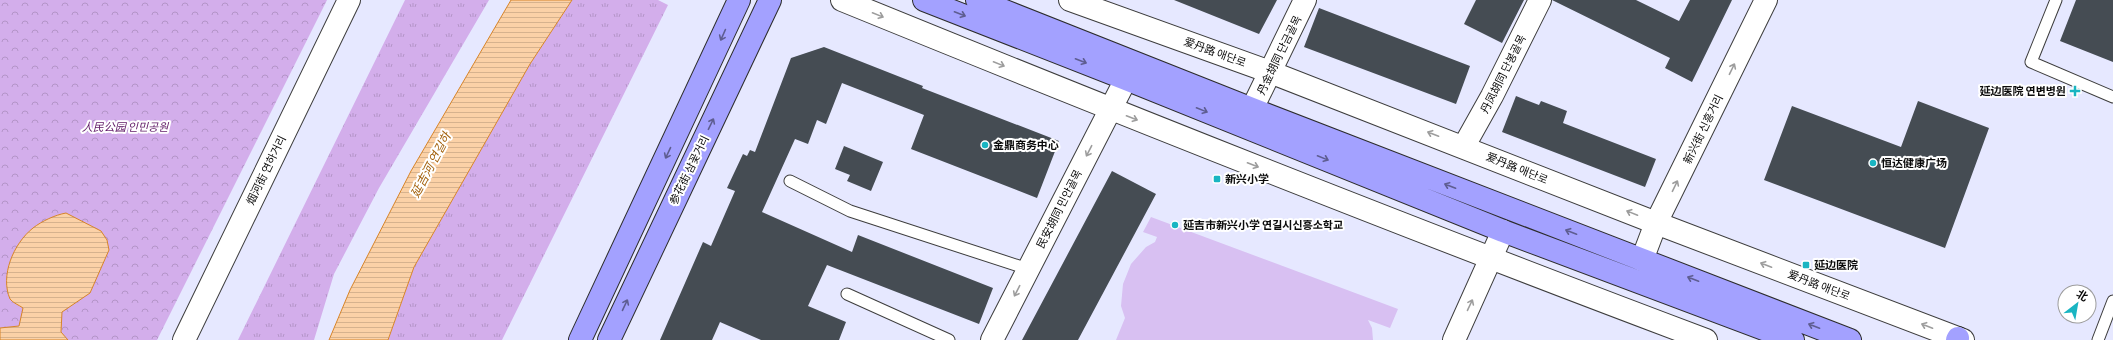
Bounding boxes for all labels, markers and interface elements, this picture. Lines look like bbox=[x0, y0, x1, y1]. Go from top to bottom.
one-way arrow bbox=[872, 11, 884, 19]
one-way arrow bbox=[954, 11, 966, 19]
street label: 丹金胡同 단금골목 bbox=[1255, 13, 1303, 97]
one-way arrow bbox=[719, 29, 726, 41]
street label: 丹凤胡同 단봉골목 bbox=[1478, 33, 1528, 115]
street label: 爱丹路 애단로 bbox=[1182, 35, 1248, 69]
one-way arrow bbox=[1075, 58, 1087, 66]
one-way arrow bbox=[992, 60, 1004, 68]
one-way arrow bbox=[1729, 63, 1736, 75]
place label: 延边医院 연변병원 bbox=[1979, 85, 2066, 97]
marker: 延边医院 연변병원 bbox=[2069, 85, 2081, 97]
street label: 新兴街 신흥거리 bbox=[1681, 92, 1725, 166]
one-way arrow bbox=[1196, 106, 1208, 114]
one-way arrow bbox=[1126, 114, 1138, 122]
one-way arrow bbox=[708, 118, 715, 130]
park label: 人民公园 인민공원 bbox=[82, 121, 169, 133]
water label: 延吉河 연길하 bbox=[408, 128, 455, 200]
one-way arrow bbox=[1427, 130, 1439, 138]
street label: 烟河街 연하거리 bbox=[244, 133, 288, 207]
street label: 参花街 삼꽃거리 bbox=[667, 133, 711, 207]
place label: 金鼎商务中心 bbox=[993, 139, 1059, 151]
marker: 金鼎商务中心 bbox=[980, 140, 990, 150]
one-way arrow bbox=[1085, 145, 1092, 157]
one-way arrow bbox=[664, 147, 671, 159]
street label: 爱丹路 애단로 bbox=[1484, 150, 1550, 186]
one-way arrow bbox=[1316, 155, 1328, 163]
place label: 恒达健康广场 bbox=[1881, 157, 1947, 169]
marker: 恒达健康广场 bbox=[1868, 158, 1878, 168]
one-way arrow bbox=[1247, 162, 1259, 170]
street label: 民安胡同 민안골목 bbox=[1034, 168, 1084, 250]
place label: 新兴小学 bbox=[1225, 173, 1269, 185]
marker: 新兴小学 bbox=[1212, 174, 1222, 184]
one-way arrow bbox=[1672, 180, 1679, 192]
one-way arrow bbox=[1445, 181, 1457, 189]
one-way arrow bbox=[1626, 209, 1638, 217]
place label: 延吉市新兴小学 연길시신흥소학교 bbox=[1183, 219, 1343, 231]
marker: 延吉市新兴小学 연길시신흥소학교 bbox=[1170, 220, 1180, 230]
one-way arrow bbox=[1566, 228, 1578, 236]
place label: 延边医院 bbox=[1814, 259, 1858, 271]
one-way arrow bbox=[1761, 260, 1773, 268]
marker: 延边医院 bbox=[1801, 260, 1811, 270]
street label: 爱丹路 애단로 bbox=[1786, 268, 1852, 302]
one-way arrow bbox=[1687, 275, 1699, 283]
north arrow bbox=[2057, 284, 2097, 324]
one-way arrow bbox=[1013, 285, 1020, 297]
text: 北 bbox=[2074, 287, 2090, 303]
one-way arrow bbox=[622, 299, 630, 311]
one-way arrow bbox=[1467, 299, 1474, 311]
one-way arrow bbox=[1808, 321, 1820, 329]
one-way arrow bbox=[1921, 322, 1933, 330]

